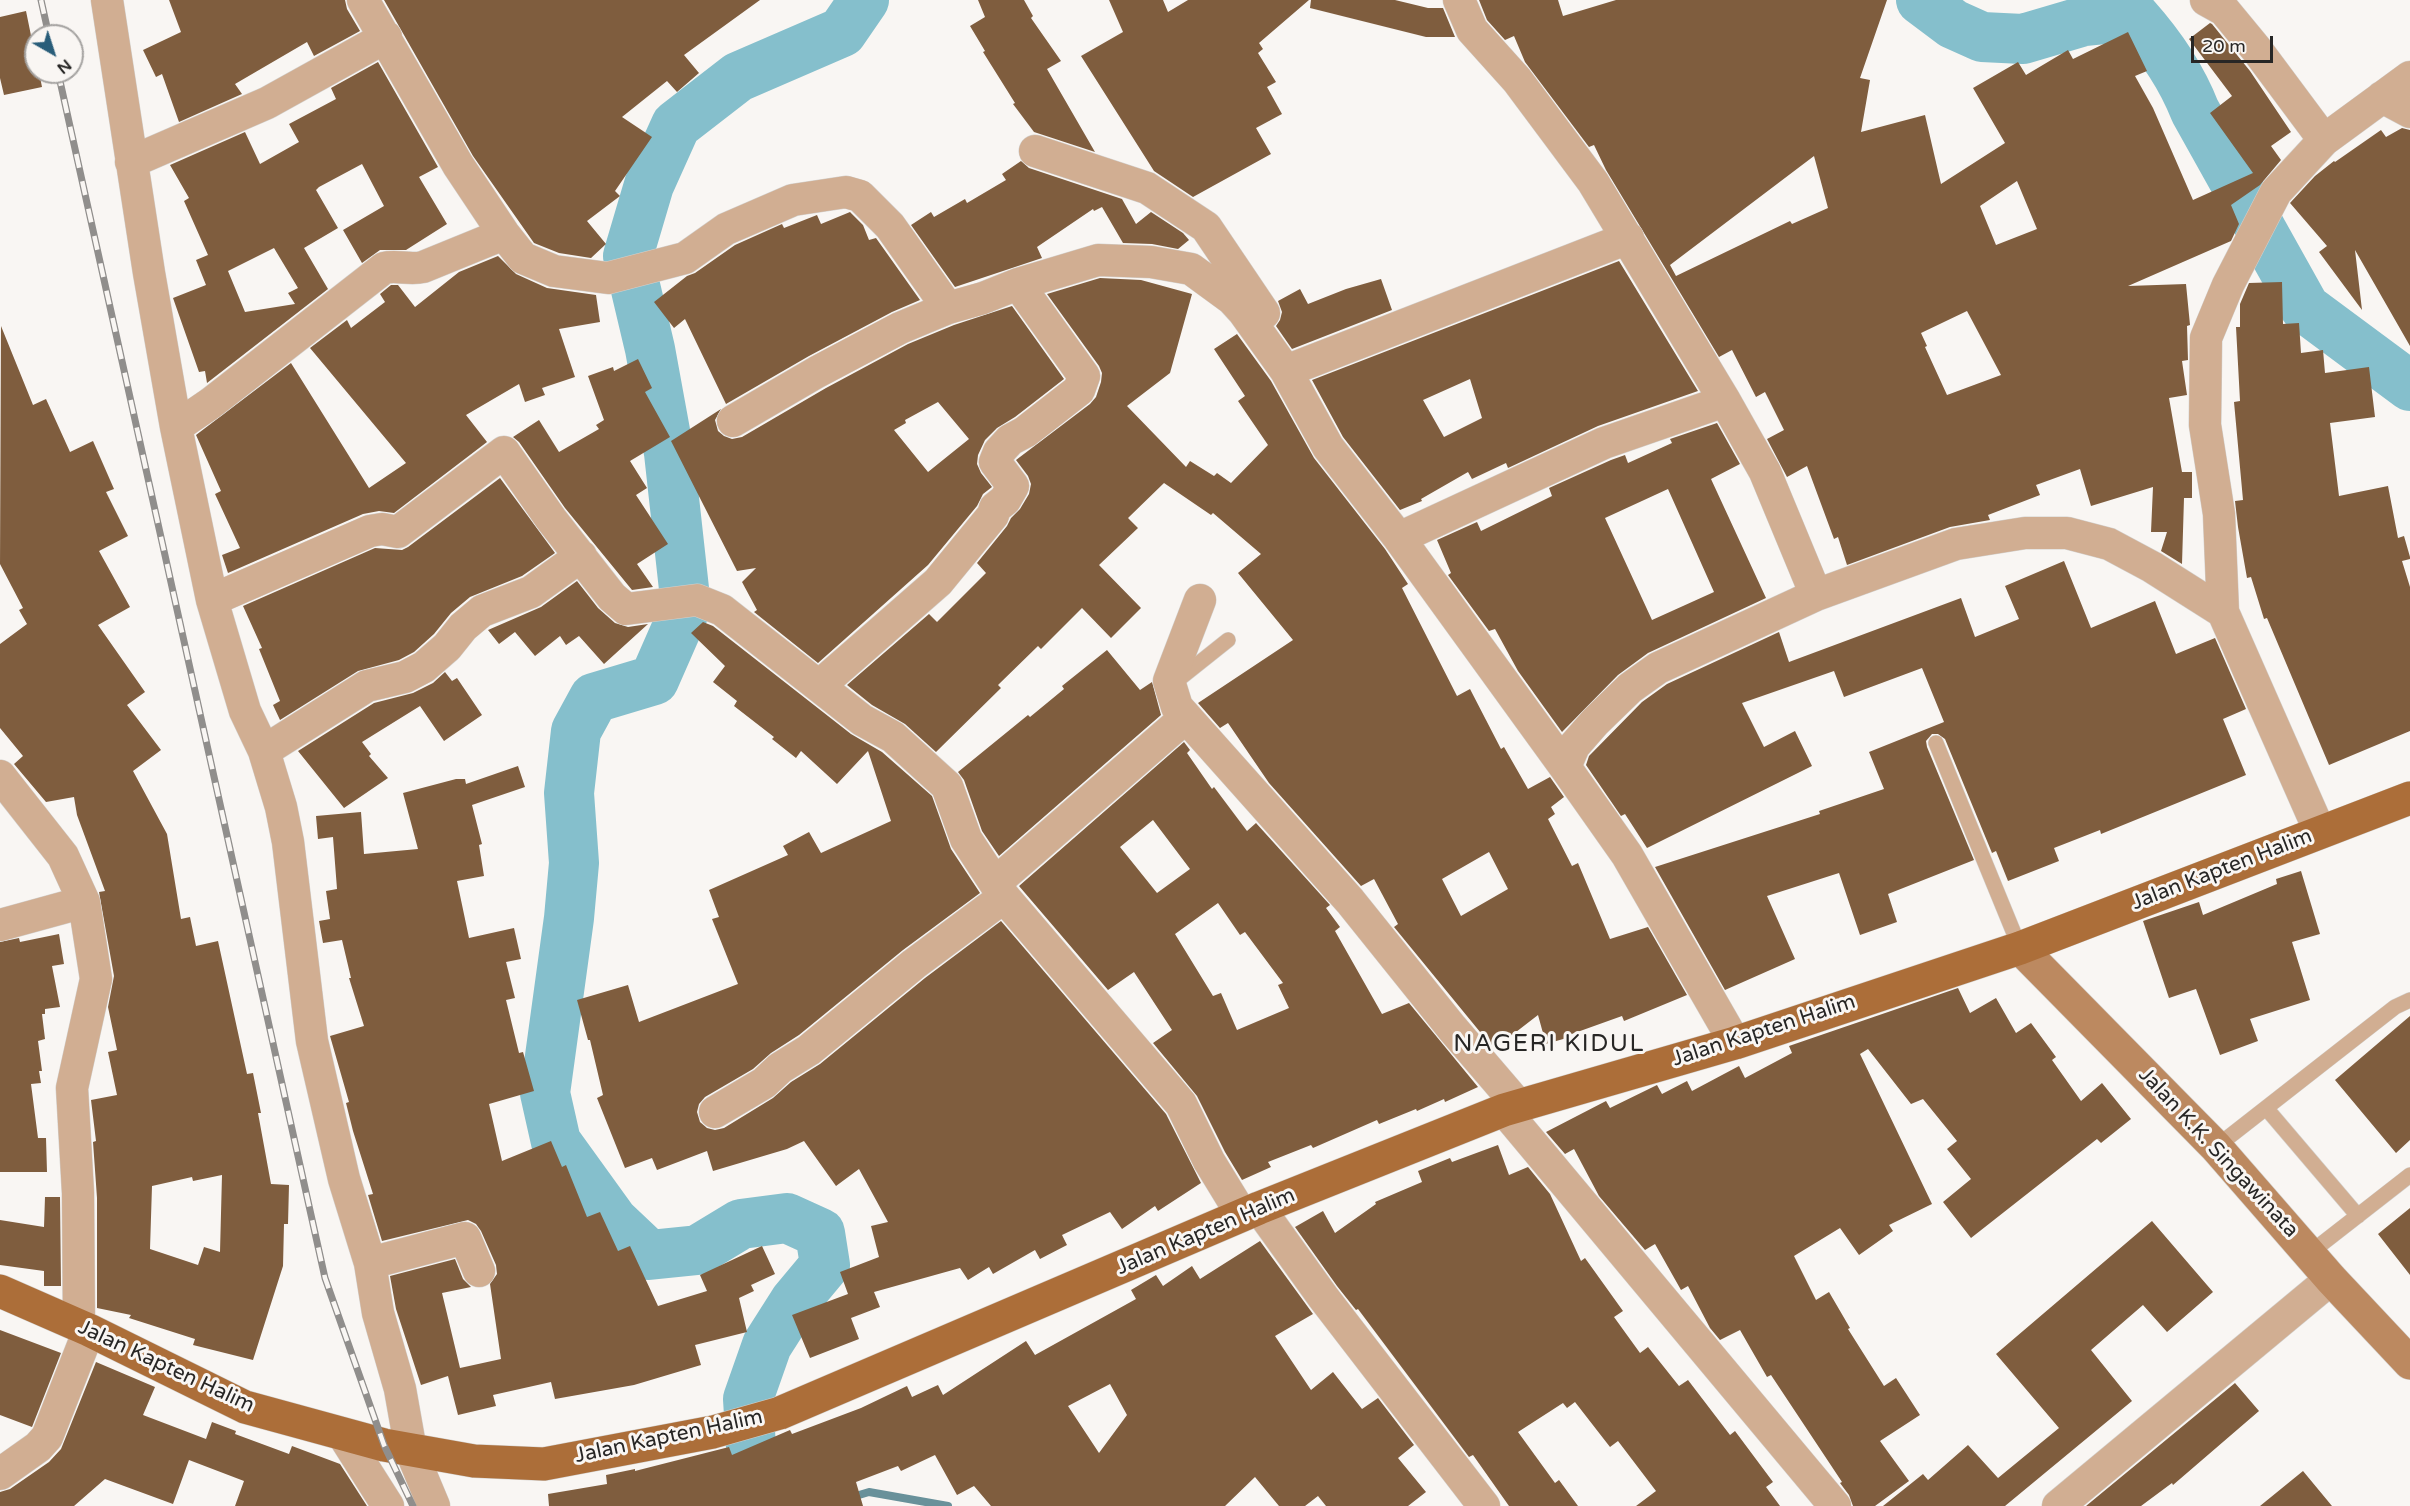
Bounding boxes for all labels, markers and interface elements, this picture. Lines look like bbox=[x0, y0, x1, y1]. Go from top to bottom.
north arrow bbox=[24, 24, 84, 84]
scale bar bbox=[2194, 24, 2276, 62]
text: 20 m bbox=[2202, 35, 2246, 57]
text: N bbox=[53, 55, 75, 78]
street label: Jalan Kapten Halim bbox=[2128, 824, 2316, 916]
street label: Jalan Kapten Halim bbox=[1669, 989, 1859, 1073]
district label: NAGERI KIDUL bbox=[1453, 1031, 1645, 1059]
street label: Jalan K.K. Singawinata bbox=[2133, 1063, 2303, 1243]
street label: Jalan Kapten Halim bbox=[1113, 1183, 1299, 1281]
street label: Jalan Kapten Halim bbox=[74, 1315, 258, 1419]
street label: Jalan Kapten Halim bbox=[573, 1405, 765, 1469]

